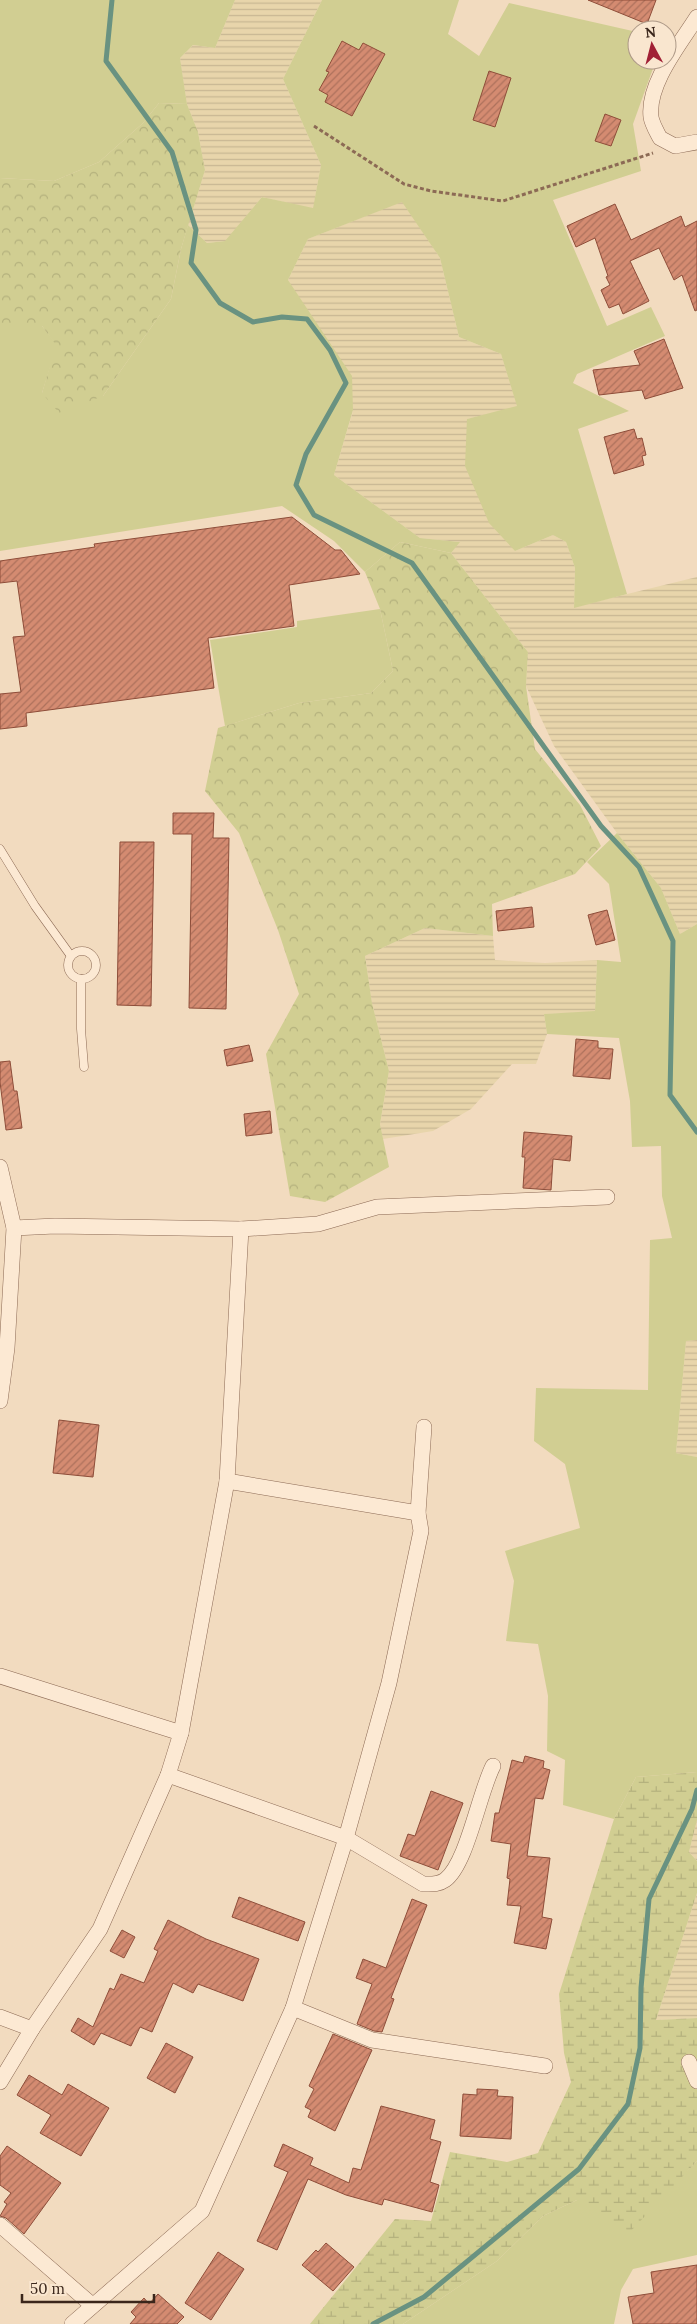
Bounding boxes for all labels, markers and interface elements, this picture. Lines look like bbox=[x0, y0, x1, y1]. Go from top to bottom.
north arrow bbox=[627, 20, 677, 70]
text: N bbox=[644, 22, 657, 42]
scale bar bbox=[22, 2272, 155, 2304]
text: 50 m bbox=[30, 2279, 65, 2298]

